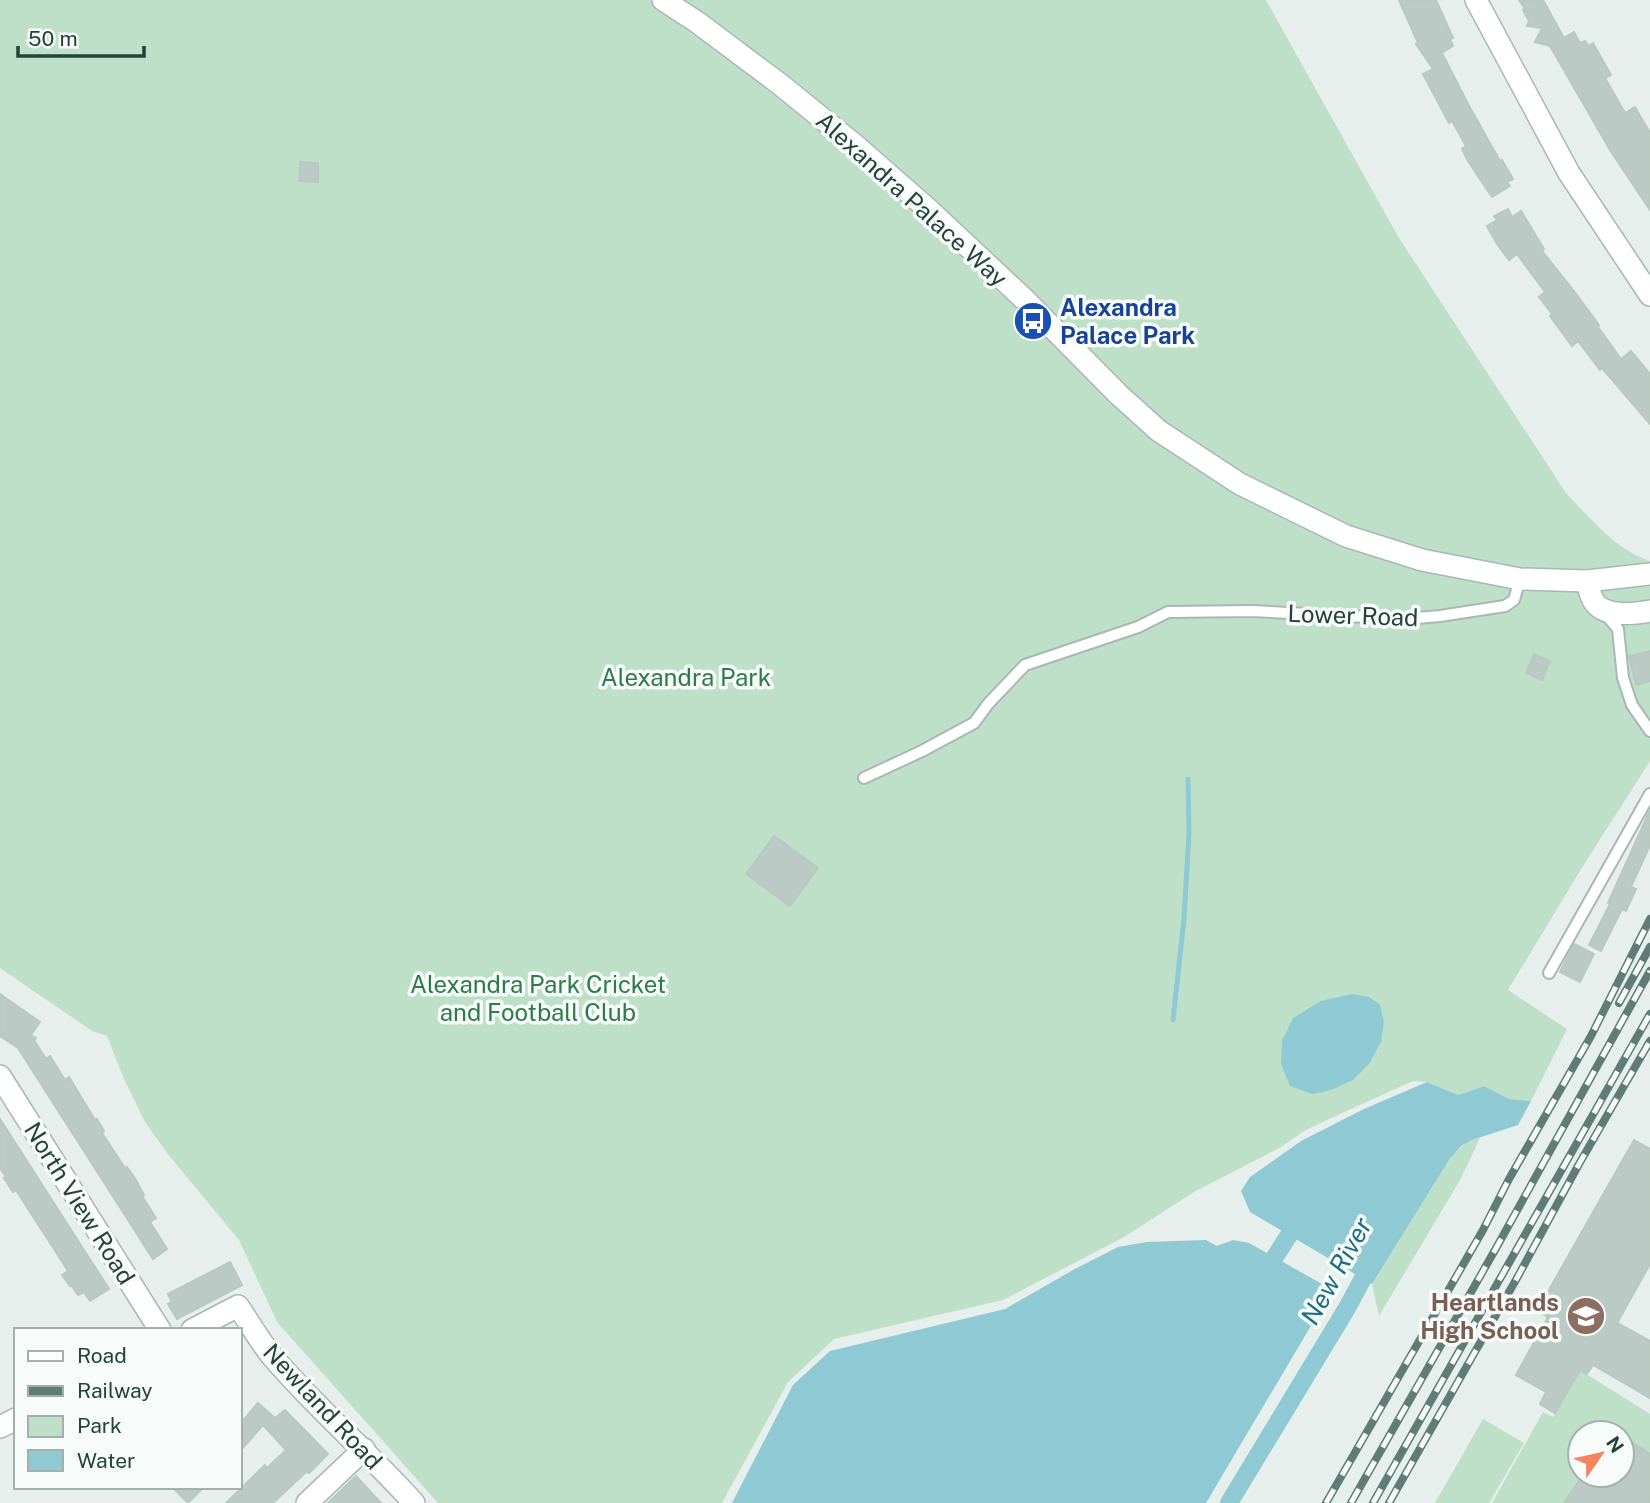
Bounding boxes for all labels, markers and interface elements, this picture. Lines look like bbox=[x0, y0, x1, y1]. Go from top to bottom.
scale bar bbox=[18, 14, 144, 58]
text: 50 m bbox=[28, 26, 78, 51]
street label: Alexandra Palace Way bbox=[811, 106, 1013, 292]
place label: Alexandra Palace Park bbox=[1060, 293, 1195, 349]
bus stop icon: Alexandra Palace Park bbox=[1012, 300, 1054, 342]
street label: Lower Road bbox=[1287, 599, 1419, 631]
park label: Alexandra Park bbox=[601, 663, 771, 691]
park label: Alexandra Park Cricket and Football Club bbox=[410, 970, 666, 1026]
street label: North View Road bbox=[19, 1117, 141, 1289]
water label: New River bbox=[1294, 1212, 1378, 1330]
place label: Heartlands High School bbox=[1420, 1288, 1559, 1344]
school or university icon: Heartlands High School bbox=[1565, 1295, 1607, 1337]
legend bbox=[14, 1328, 242, 1489]
street label: Newland Road bbox=[258, 1337, 388, 1475]
text: Road bbox=[77, 1343, 127, 1368]
text: Railway bbox=[77, 1378, 153, 1403]
text: Park bbox=[77, 1413, 122, 1438]
north arrow bbox=[1566, 1419, 1636, 1489]
text: N bbox=[1602, 1432, 1628, 1457]
text: Water bbox=[77, 1448, 135, 1473]

